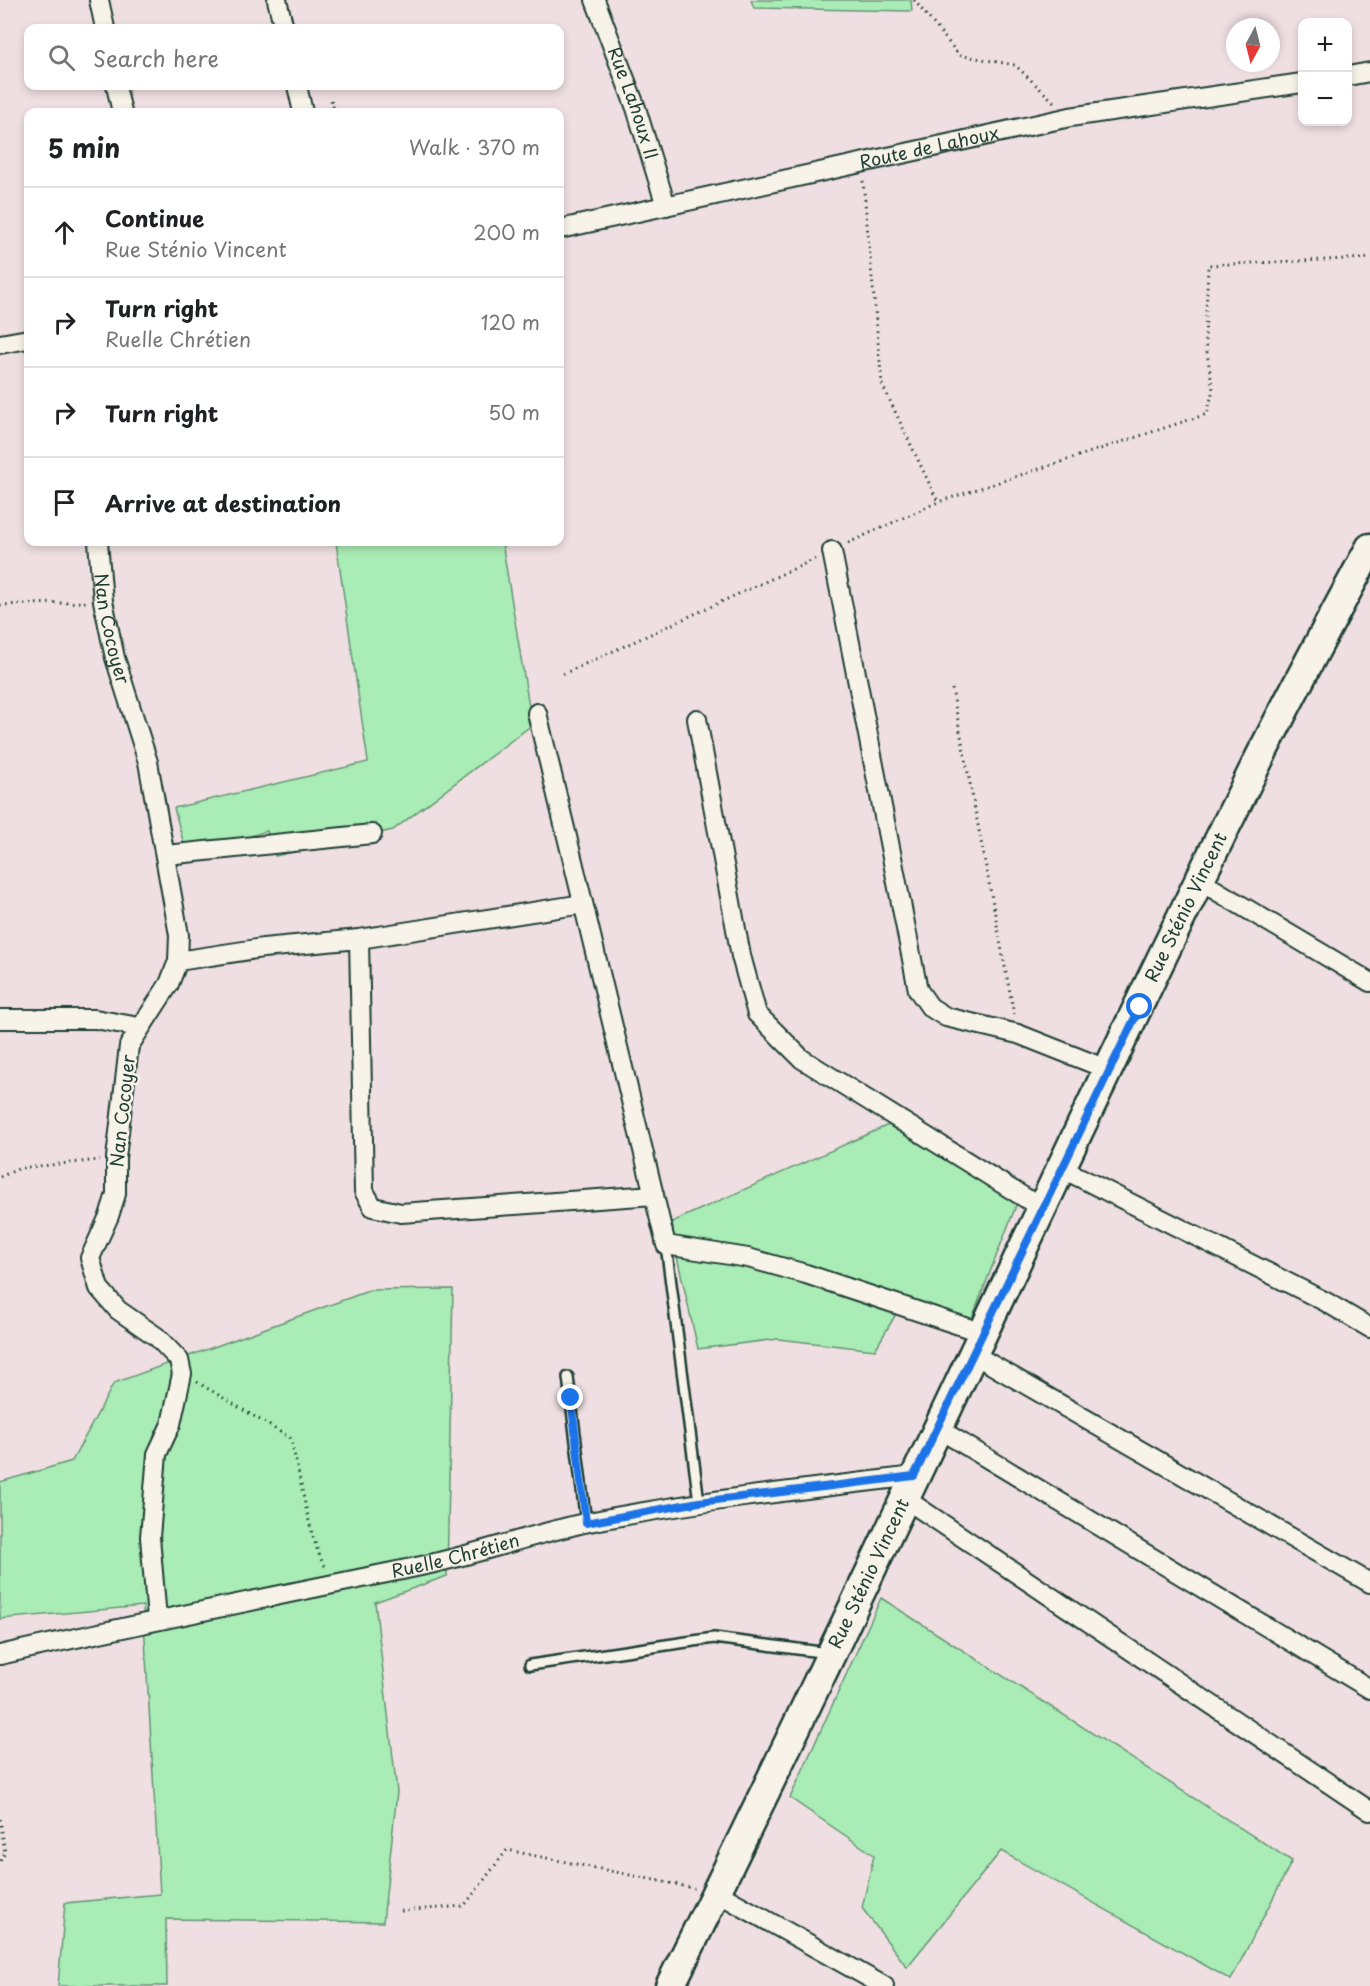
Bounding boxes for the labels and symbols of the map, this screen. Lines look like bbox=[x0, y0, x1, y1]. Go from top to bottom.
north arrow bbox=[1226, 18, 1280, 72]
street label: Rue Lahoux II bbox=[602, 43, 666, 162]
street label: Route de Lahoux bbox=[856, 118, 1001, 175]
street label: Nan Cocoyer bbox=[89, 572, 138, 688]
street label: Rue Sténio Vincent bbox=[1137, 827, 1233, 986]
route start bbox=[1126, 993, 1152, 1019]
street label: Nan Cocoyer bbox=[102, 1053, 141, 1168]
route end bbox=[557, 1384, 583, 1410]
street label: Rue Sténio Vincent bbox=[821, 1493, 915, 1653]
street label: Ruelle Chrétien bbox=[389, 1526, 522, 1584]

